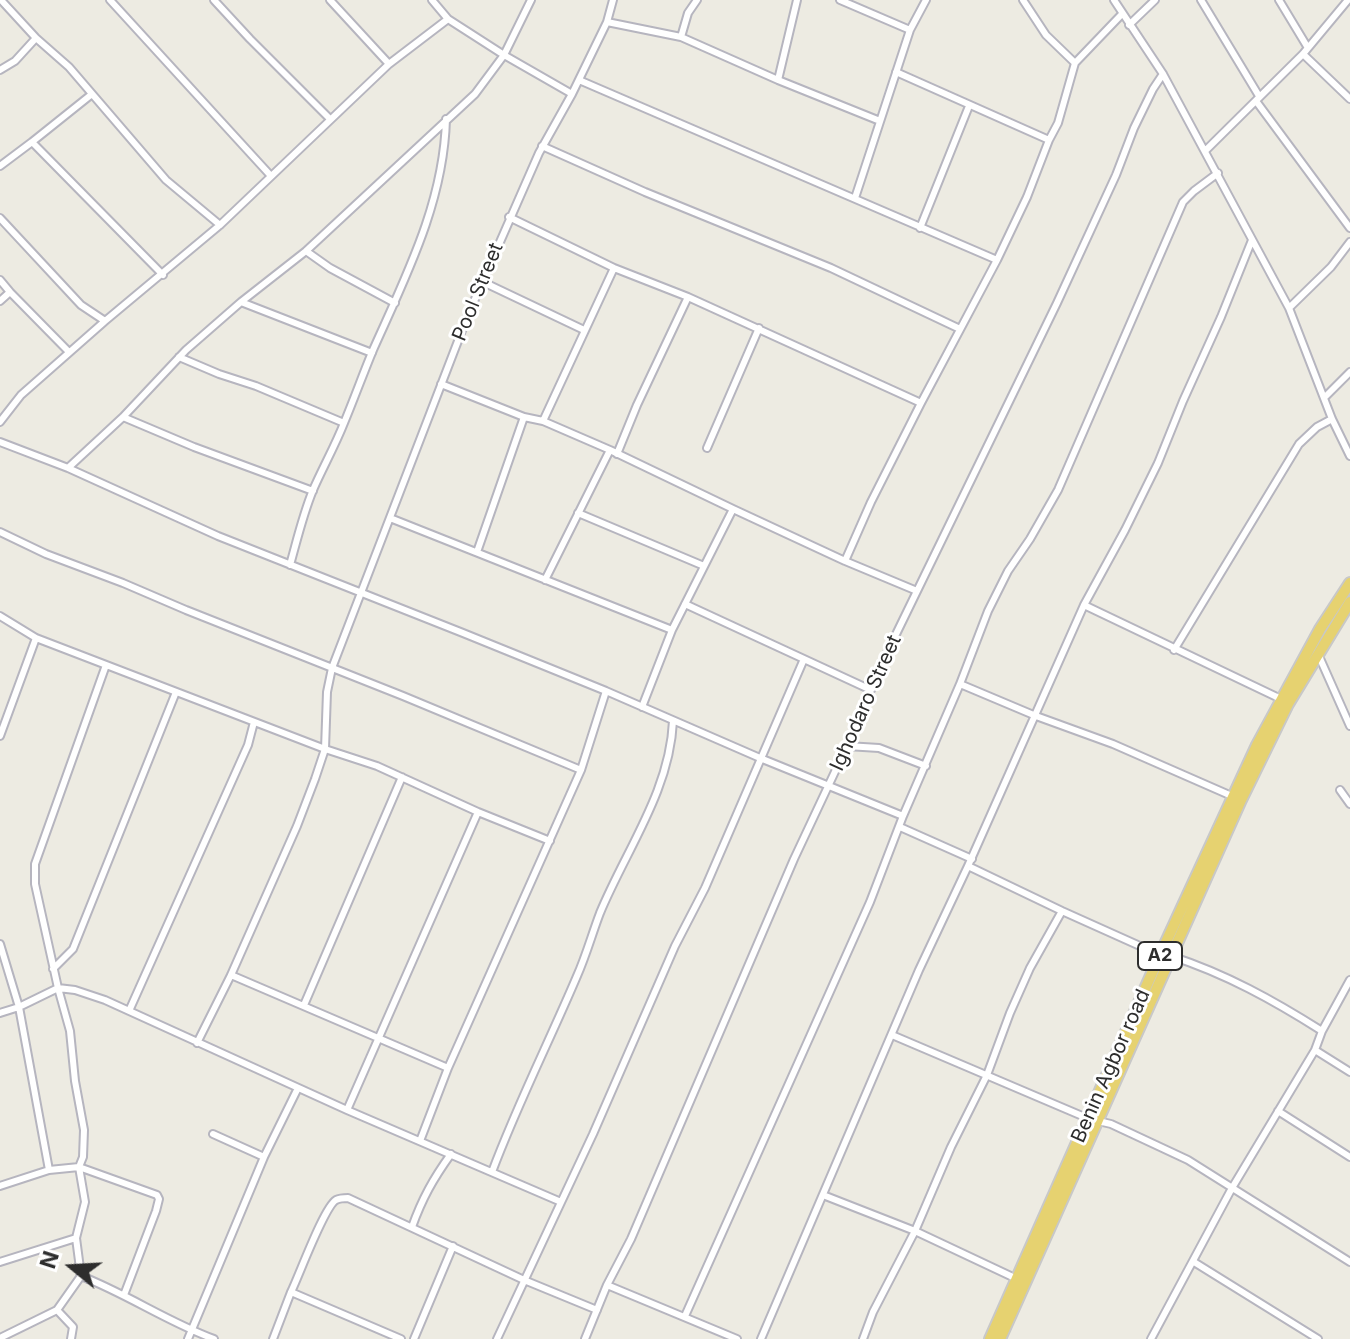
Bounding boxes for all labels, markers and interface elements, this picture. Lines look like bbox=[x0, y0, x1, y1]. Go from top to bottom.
street label: Pool Street bbox=[447, 239, 509, 345]
street label: Ighodaro Street bbox=[825, 631, 907, 775]
road number: A2 bbox=[1138, 942, 1182, 970]
street label: Benin Agbor road bbox=[1066, 986, 1156, 1146]
north arrow bbox=[32, 1227, 112, 1307]
text: N bbox=[34, 1248, 64, 1272]

